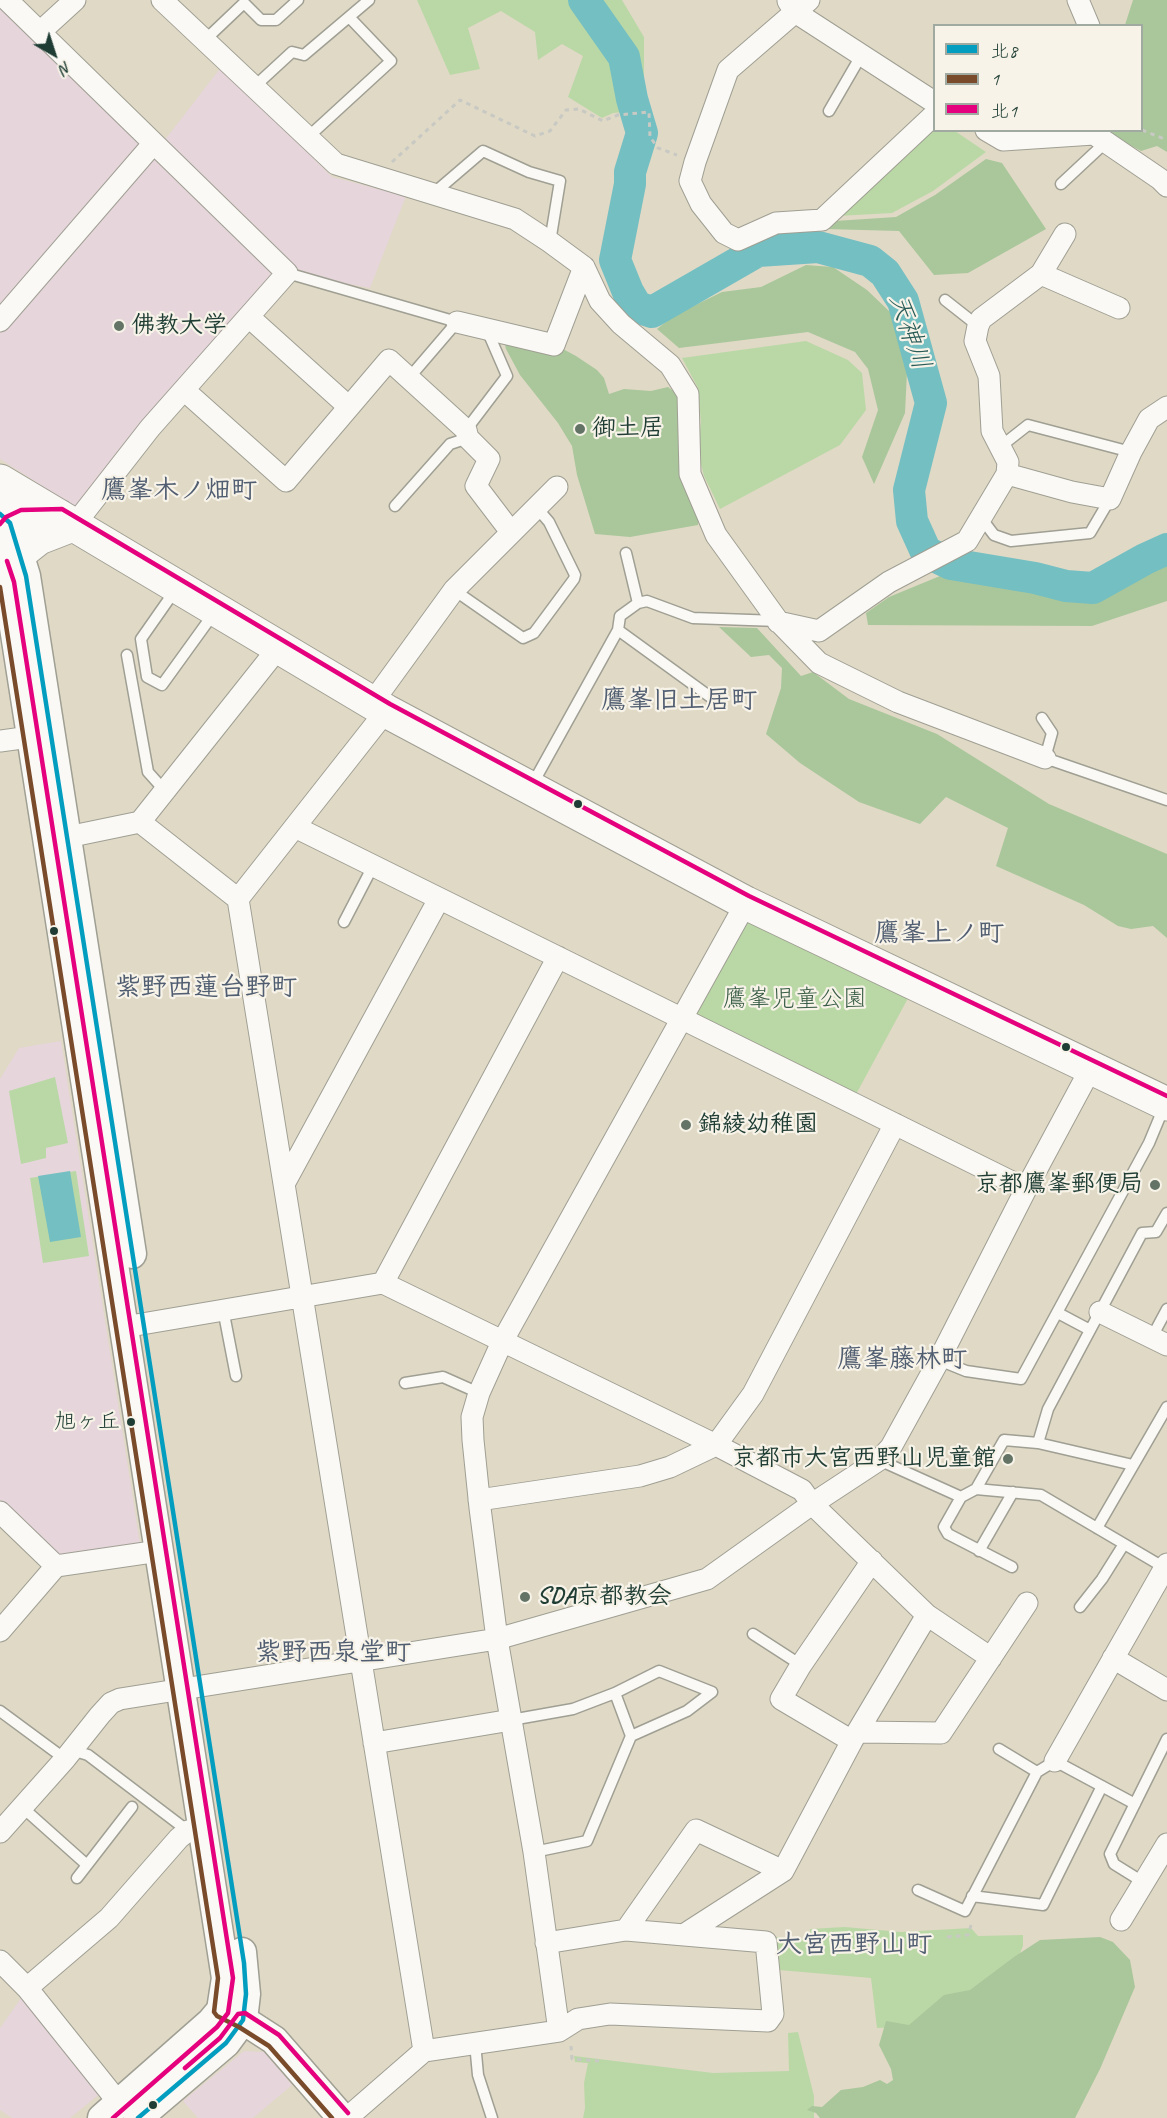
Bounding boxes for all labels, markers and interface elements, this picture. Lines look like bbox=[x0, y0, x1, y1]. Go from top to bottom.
north arrow bbox=[24, 24, 84, 84]
legend bbox=[933, 24, 1143, 132]
text: 北8 bbox=[991, 40, 1017, 62]
text: N bbox=[55, 57, 75, 79]
text: 1 bbox=[991, 68, 999, 90]
text: 北1 bbox=[991, 100, 1017, 122]
water label: 天神川 bbox=[882, 290, 936, 374]
place label: 佛教大学 bbox=[131, 312, 227, 340]
marker: 佛教大学 bbox=[112, 319, 126, 333]
place label: 御土居 bbox=[592, 415, 664, 443]
marker: 御土居 bbox=[573, 422, 587, 436]
district label: 鷹峯木ノ畑町 bbox=[101, 475, 257, 507]
district label: 鷹峯旧土居町 bbox=[601, 685, 757, 717]
unlabelled marker bbox=[572, 798, 584, 810]
district label: 鷹峯上ノ町 bbox=[874, 918, 1004, 950]
unlabelled marker bbox=[48, 925, 60, 937]
district label: 紫野西蓮台野町 bbox=[115, 972, 297, 1004]
park label: 鷹峯児童公園 bbox=[723, 986, 867, 1014]
unlabelled marker bbox=[1060, 1041, 1072, 1053]
place label: 錦綾幼稚園 bbox=[698, 1111, 818, 1139]
marker: 錦綾幼稚園 bbox=[679, 1118, 693, 1132]
place label: 京都鷹峯郵便局 bbox=[975, 1171, 1143, 1199]
marker: 京都鷹峯郵便局 bbox=[1148, 1178, 1162, 1192]
district label: 鷹峯藤林町 bbox=[837, 1344, 967, 1376]
place label: 旭ヶ丘 bbox=[54, 1409, 120, 1435]
marker: 旭ヶ丘 bbox=[125, 1416, 137, 1428]
place label: 京都市大宮西野山児童館 bbox=[732, 1445, 996, 1473]
marker: 京都市大宮西野山児童館 bbox=[1001, 1452, 1015, 1466]
place label: SDA京都教会 bbox=[537, 1583, 671, 1611]
marker: SDA京都教会 bbox=[518, 1590, 532, 1604]
district label: 紫野西泉堂町 bbox=[255, 1637, 411, 1669]
district label: 大宮西野山町 bbox=[776, 1929, 932, 1961]
unlabelled marker bbox=[147, 2099, 159, 2111]

